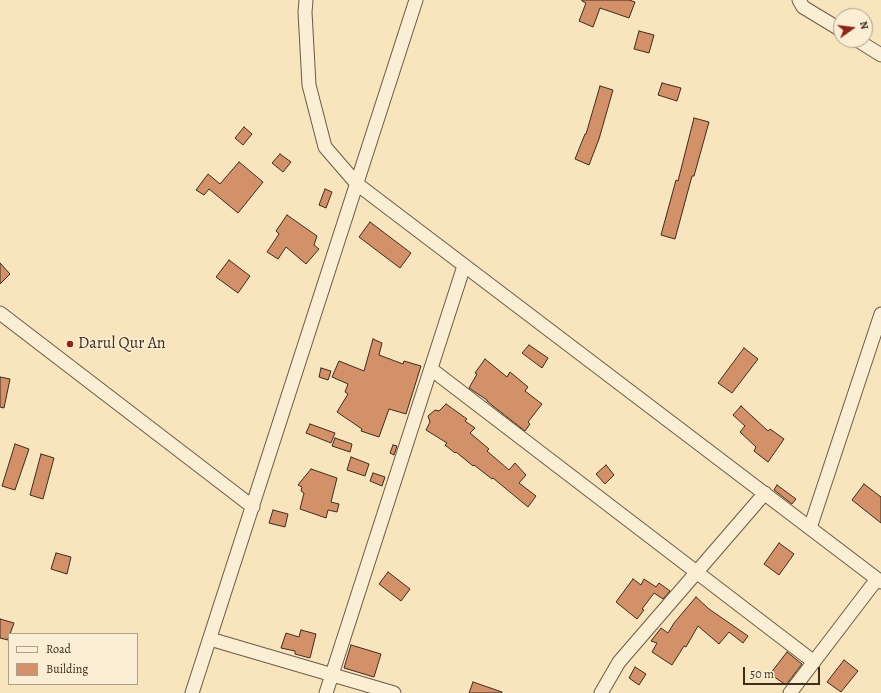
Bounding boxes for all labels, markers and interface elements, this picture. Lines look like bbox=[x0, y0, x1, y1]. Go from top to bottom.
north arrow bbox=[833, 8, 873, 48]
text: N bbox=[856, 20, 872, 31]
place label: Darul Qur An bbox=[78, 334, 165, 354]
marker: Darul Qur An bbox=[65, 339, 75, 349]
legend bbox=[8, 633, 138, 685]
text: Road bbox=[46, 641, 71, 657]
scale bar bbox=[745, 659, 822, 685]
text: Building bbox=[46, 661, 88, 677]
text: 50 m bbox=[750, 666, 774, 682]

